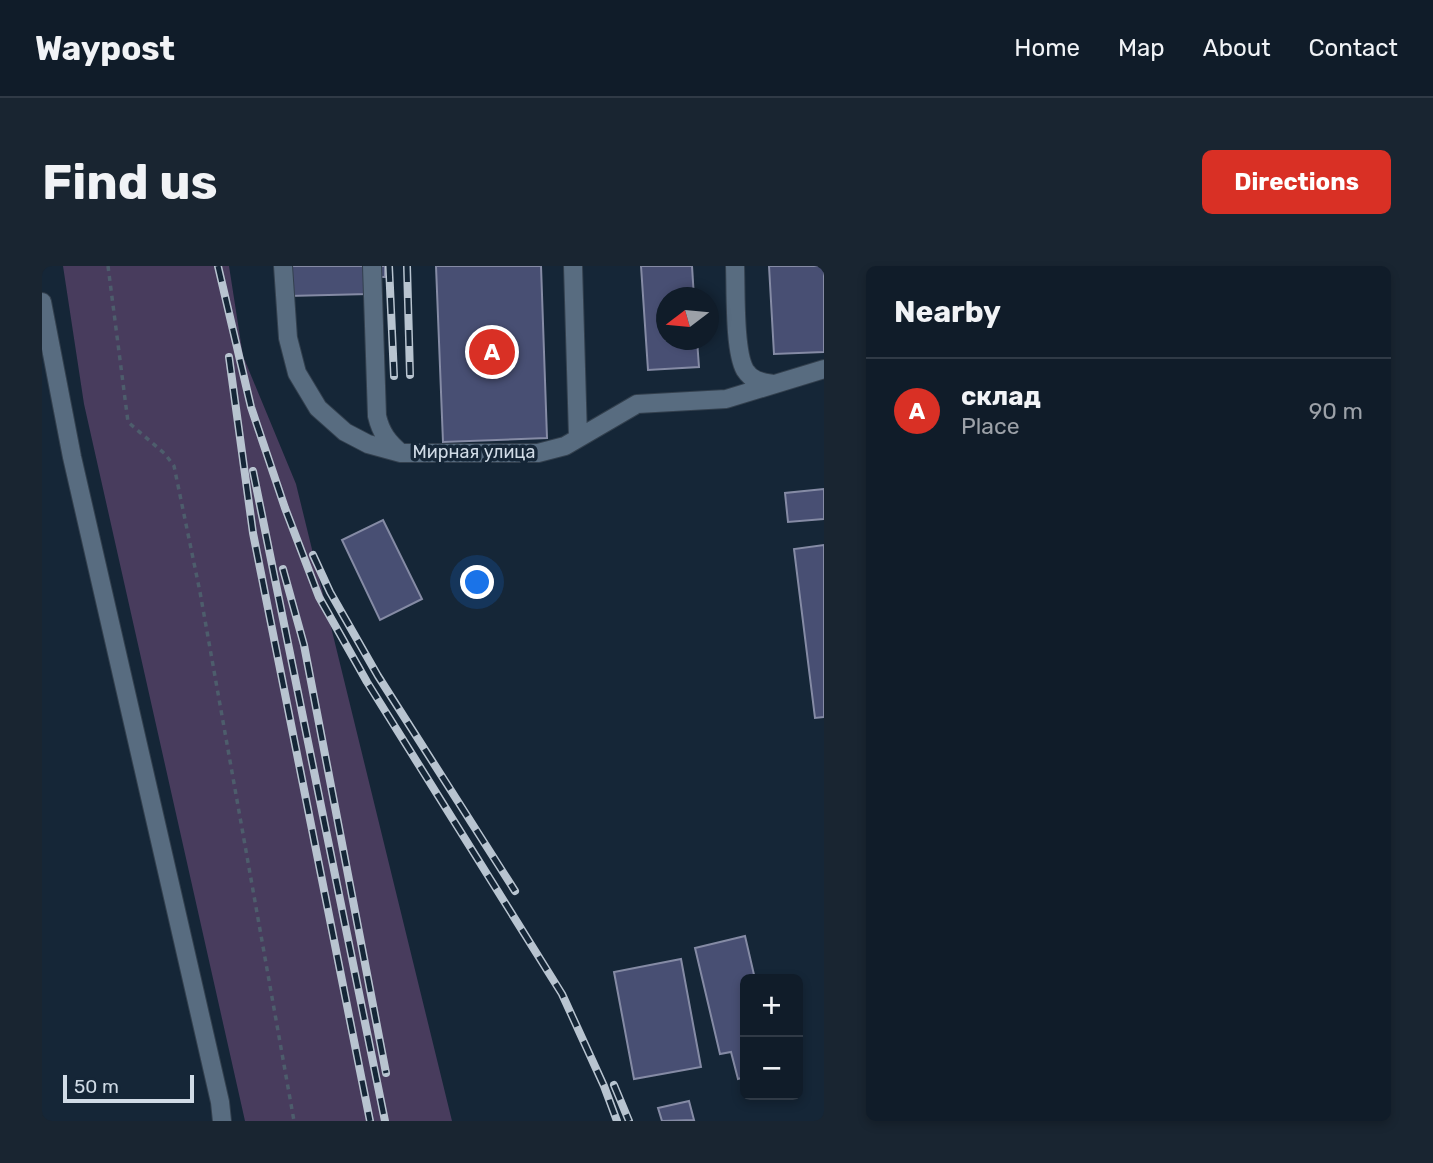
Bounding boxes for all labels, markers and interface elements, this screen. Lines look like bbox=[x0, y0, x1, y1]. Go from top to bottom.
text: Waypost bbox=[35, 29, 175, 68]
text: Home bbox=[1014, 34, 1080, 62]
text: Map bbox=[1118, 34, 1165, 62]
text: About bbox=[1203, 34, 1271, 62]
text: Contact bbox=[1309, 34, 1398, 62]
button: Directions bbox=[1202, 150, 1391, 214]
text: Find us bbox=[42, 153, 218, 211]
north arrow bbox=[656, 287, 719, 350]
text: Nearby bbox=[894, 294, 1001, 330]
pin: A bbox=[469, 326, 515, 378]
text: склад bbox=[961, 381, 1041, 412]
text: A bbox=[909, 397, 925, 425]
text: 90 m bbox=[1309, 397, 1363, 425]
text: Place bbox=[961, 412, 1020, 440]
street label: Мирная улица bbox=[413, 441, 535, 463]
your location bbox=[460, 565, 494, 599]
map controls bbox=[740, 974, 803, 1100]
button: + bbox=[740, 974, 803, 1037]
button: − bbox=[740, 1037, 803, 1100]
scale bar bbox=[63, 1072, 194, 1104]
text: 50 m bbox=[74, 1075, 119, 1098]

